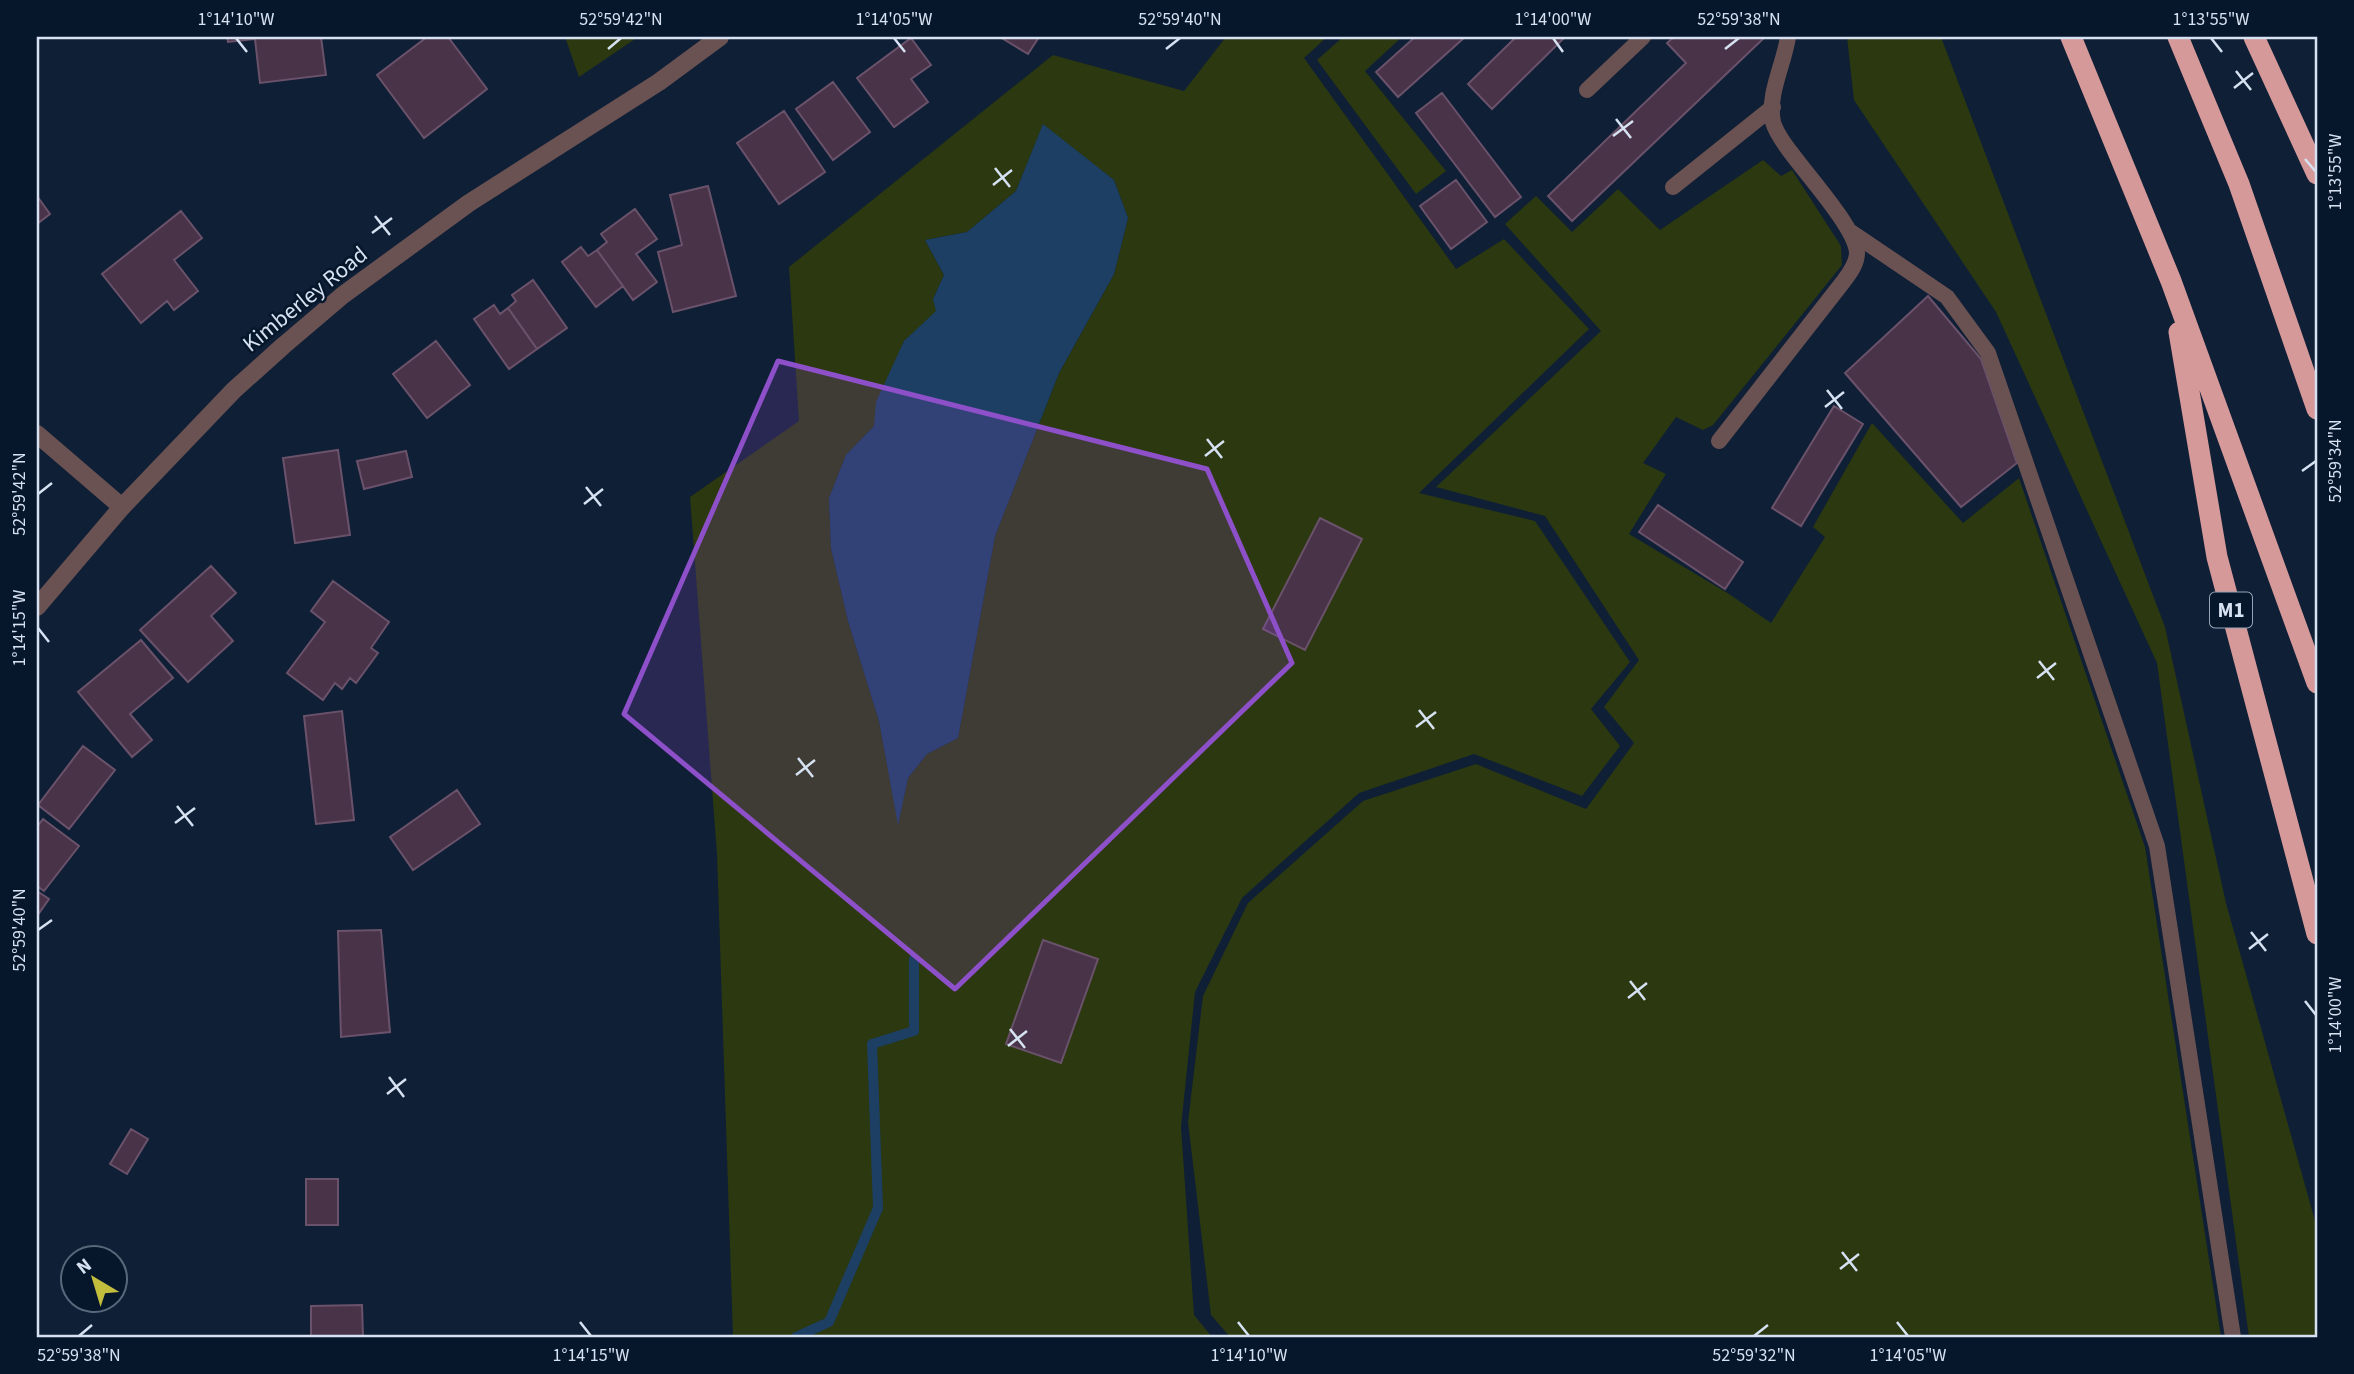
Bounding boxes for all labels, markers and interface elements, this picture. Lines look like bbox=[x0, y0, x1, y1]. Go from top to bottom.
text: 1°14'10"W bbox=[198, 7, 275, 32]
text: 52°59'42"N bbox=[579, 7, 663, 32]
text: 1°14'05"W bbox=[856, 7, 933, 32]
text: 52°59'40"N bbox=[1138, 7, 1222, 32]
text: 1°14'00"W bbox=[1515, 7, 1592, 32]
text: 52°59'38"N bbox=[1697, 7, 1781, 32]
text: 1°13'55"W bbox=[2173, 7, 2250, 32]
text: 1°13'55"W bbox=[2323, 134, 2348, 211]
street label: Kimberley Road bbox=[235, 238, 375, 360]
text: 52°59'34"N bbox=[2323, 419, 2348, 503]
text: 52°59'42"N bbox=[7, 452, 32, 536]
text: 1°14'15"W bbox=[7, 590, 32, 667]
road number: M1 bbox=[2210, 592, 2252, 628]
text: 52°59'40"N bbox=[7, 888, 32, 972]
text: 1°14'00"W bbox=[2323, 977, 2348, 1054]
north arrow bbox=[60, 1244, 130, 1314]
text: N bbox=[71, 1252, 98, 1281]
text: 52°59'38"N bbox=[37, 1343, 121, 1368]
text: 1°14'15"W bbox=[553, 1343, 630, 1368]
text: 1°14'10"W bbox=[1211, 1343, 1288, 1368]
text: 52°59'32"N bbox=[1712, 1343, 1796, 1368]
text: 1°14'05"W bbox=[1870, 1343, 1947, 1368]

